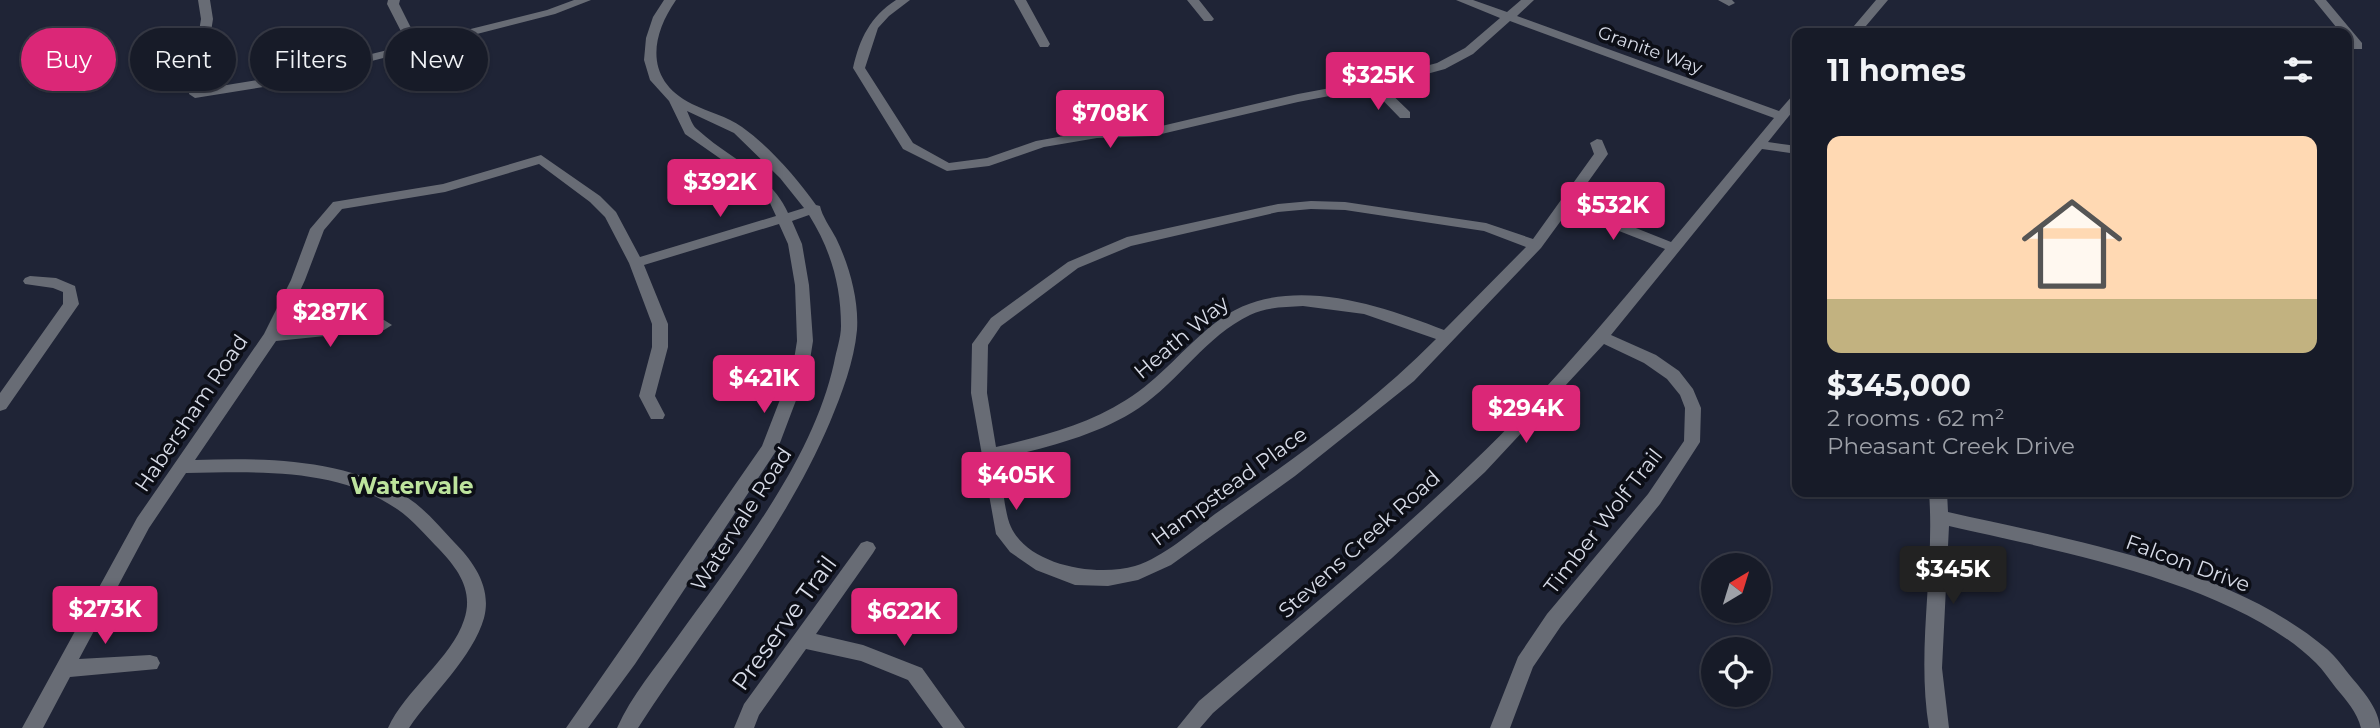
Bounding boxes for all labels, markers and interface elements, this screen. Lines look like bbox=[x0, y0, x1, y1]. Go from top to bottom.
street label: Granite Way bbox=[1595, 21, 1705, 79]
chip: Buy bbox=[21, 28, 116, 91]
chip: Rent bbox=[130, 28, 236, 91]
chip: Filters bbox=[250, 28, 371, 91]
chip: New bbox=[385, 28, 488, 91]
icon: filters bbox=[2279, 51, 2317, 89]
pin: $325K bbox=[1329, 52, 1427, 112]
text: 11 homes bbox=[1827, 52, 1966, 89]
text: $325K bbox=[1342, 61, 1414, 89]
pin: $708K bbox=[1061, 90, 1159, 150]
text: $708K bbox=[1072, 99, 1148, 127]
pin: $392K bbox=[671, 160, 769, 219]
text: $392K bbox=[683, 168, 757, 196]
icon: home bbox=[2009, 181, 2135, 307]
pin: $532K bbox=[1564, 182, 1662, 242]
text: $532K bbox=[1577, 191, 1649, 219]
pin: $287K bbox=[281, 290, 379, 349]
street label: Heath Way bbox=[1129, 290, 1234, 384]
text: $287K bbox=[293, 298, 367, 326]
street label: Habersham Road bbox=[129, 330, 253, 496]
pin: $421K bbox=[715, 356, 813, 415]
text: $421K bbox=[729, 364, 799, 392]
text: $345,000 bbox=[1827, 367, 1971, 404]
pin: $294K bbox=[1477, 386, 1575, 445]
text: $294K bbox=[1488, 394, 1564, 422]
text: 2 rooms · 62 m² bbox=[1827, 404, 2005, 432]
street label: Hampstead Place bbox=[1146, 421, 1312, 551]
text: Pheasant Creek Drive bbox=[1827, 432, 2075, 460]
street label: Watervale Road bbox=[685, 442, 797, 596]
street label: Timber Wolf Trail bbox=[1539, 443, 1667, 599]
pin: $405K bbox=[967, 452, 1065, 512]
text: $405K bbox=[977, 461, 1055, 489]
street label: Stevens Creek Road bbox=[1273, 465, 1445, 623]
district label: Watervale bbox=[351, 472, 473, 500]
street label: Falcon Drive bbox=[2122, 529, 2254, 597]
pin: $345K bbox=[1904, 546, 2002, 606]
street label: Preserve Trail bbox=[725, 550, 843, 696]
north arrow bbox=[1701, 553, 1771, 623]
map controls bbox=[1701, 553, 1771, 707]
text: $345K bbox=[1916, 555, 1990, 583]
pin: $273K bbox=[56, 586, 154, 646]
pin: $622K bbox=[855, 588, 953, 648]
text: $273K bbox=[69, 595, 141, 623]
text: $622K bbox=[867, 597, 941, 625]
button: locate bbox=[1701, 637, 1771, 707]

